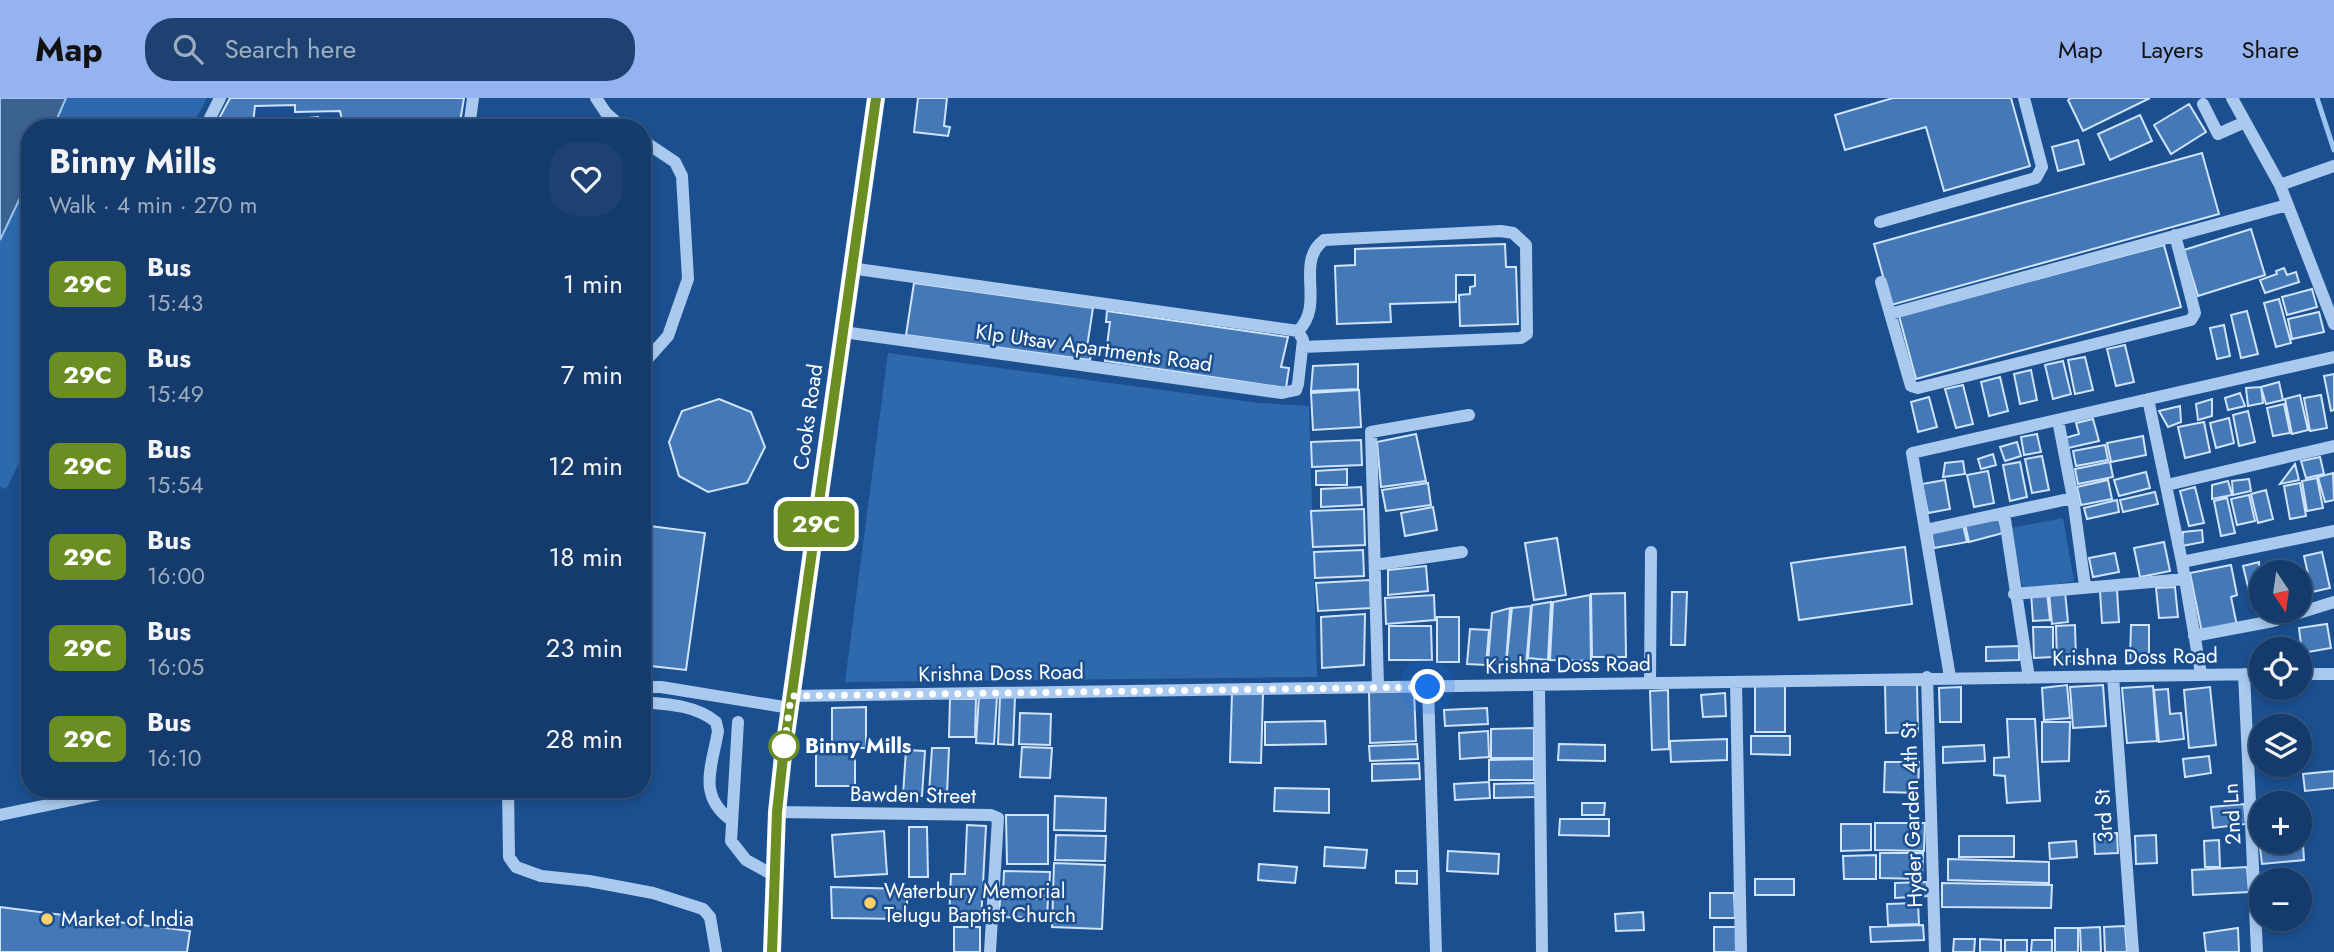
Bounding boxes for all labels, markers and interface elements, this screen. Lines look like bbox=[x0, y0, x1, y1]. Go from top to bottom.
search box bbox=[145, 18, 635, 81]
text: Map bbox=[35, 26, 103, 73]
icon: search bbox=[169, 30, 207, 68]
text: Search here bbox=[225, 30, 356, 68]
text: Map bbox=[2058, 32, 2103, 67]
text: Layers bbox=[2141, 32, 2203, 67]
text: Share bbox=[2241, 32, 2299, 67]
text: Binny Mills bbox=[49, 138, 216, 185]
button: heart bbox=[549, 142, 623, 216]
text: Walk · 4 min · 270 m bbox=[49, 188, 257, 222]
text: Bus bbox=[147, 248, 191, 286]
text: 1 min bbox=[563, 265, 623, 303]
text: 29C bbox=[63, 266, 112, 301]
text: 15:43 bbox=[147, 286, 203, 320]
street label: Klp Utsav Apartments Road bbox=[974, 317, 1214, 379]
text: Bus bbox=[147, 339, 191, 377]
text: 7 min bbox=[561, 356, 623, 394]
text: 29C bbox=[63, 357, 112, 392]
street label: Cooks Road bbox=[786, 362, 830, 472]
text: 15:49 bbox=[147, 377, 204, 411]
text: Bus bbox=[147, 430, 191, 468]
text: 12 min bbox=[548, 447, 623, 485]
text: 29C bbox=[63, 448, 112, 483]
text: 15:54 bbox=[147, 468, 204, 502]
line badge: 29C bbox=[776, 501, 856, 547]
text: 29C bbox=[792, 506, 840, 541]
text: Bus bbox=[147, 521, 191, 559]
text: 18 min bbox=[549, 538, 623, 576]
text: 29C bbox=[63, 539, 112, 574]
text: 16:00 bbox=[147, 559, 205, 593]
north arrow bbox=[2249, 560, 2312, 623]
map controls bbox=[2249, 560, 2312, 931]
text: Bus bbox=[147, 612, 191, 650]
text: 23 min bbox=[546, 629, 623, 667]
text: 29C bbox=[63, 630, 112, 665]
button: locate bbox=[2249, 637, 2312, 700]
street label: Krishna Doss Road bbox=[2052, 641, 2218, 673]
street label: Krishna Doss Road bbox=[1485, 649, 1651, 681]
text: 16:05 bbox=[147, 650, 204, 684]
street label: Krishna Doss Road bbox=[918, 657, 1084, 689]
your location bbox=[1410, 669, 1445, 704]
text: Bus bbox=[147, 703, 191, 741]
button: layers bbox=[2249, 714, 2312, 777]
text: 28 min bbox=[546, 720, 623, 758]
text: 29C bbox=[63, 721, 112, 756]
street label: Hyder Garden 4th St bbox=[1894, 722, 1930, 908]
marker: Binny Mills bbox=[769, 731, 799, 761]
place label: Binny Mills bbox=[805, 731, 912, 761]
text: 16:10 bbox=[147, 741, 202, 775]
street label: Bawden Street bbox=[850, 779, 976, 811]
street label: 2nd Ln bbox=[2215, 782, 2249, 846]
street label: 3rd St bbox=[2087, 788, 2121, 844]
button: + bbox=[2249, 791, 2312, 854]
button: − bbox=[2249, 868, 2312, 931]
place label: Waterbury Memorial Telugu Baptist Church bbox=[884, 876, 1076, 930]
marker: Waterbury Memorial Telugu Baptist Church bbox=[862, 895, 878, 911]
place label: Market of India bbox=[61, 904, 194, 934]
marker: Market of India bbox=[39, 911, 55, 927]

